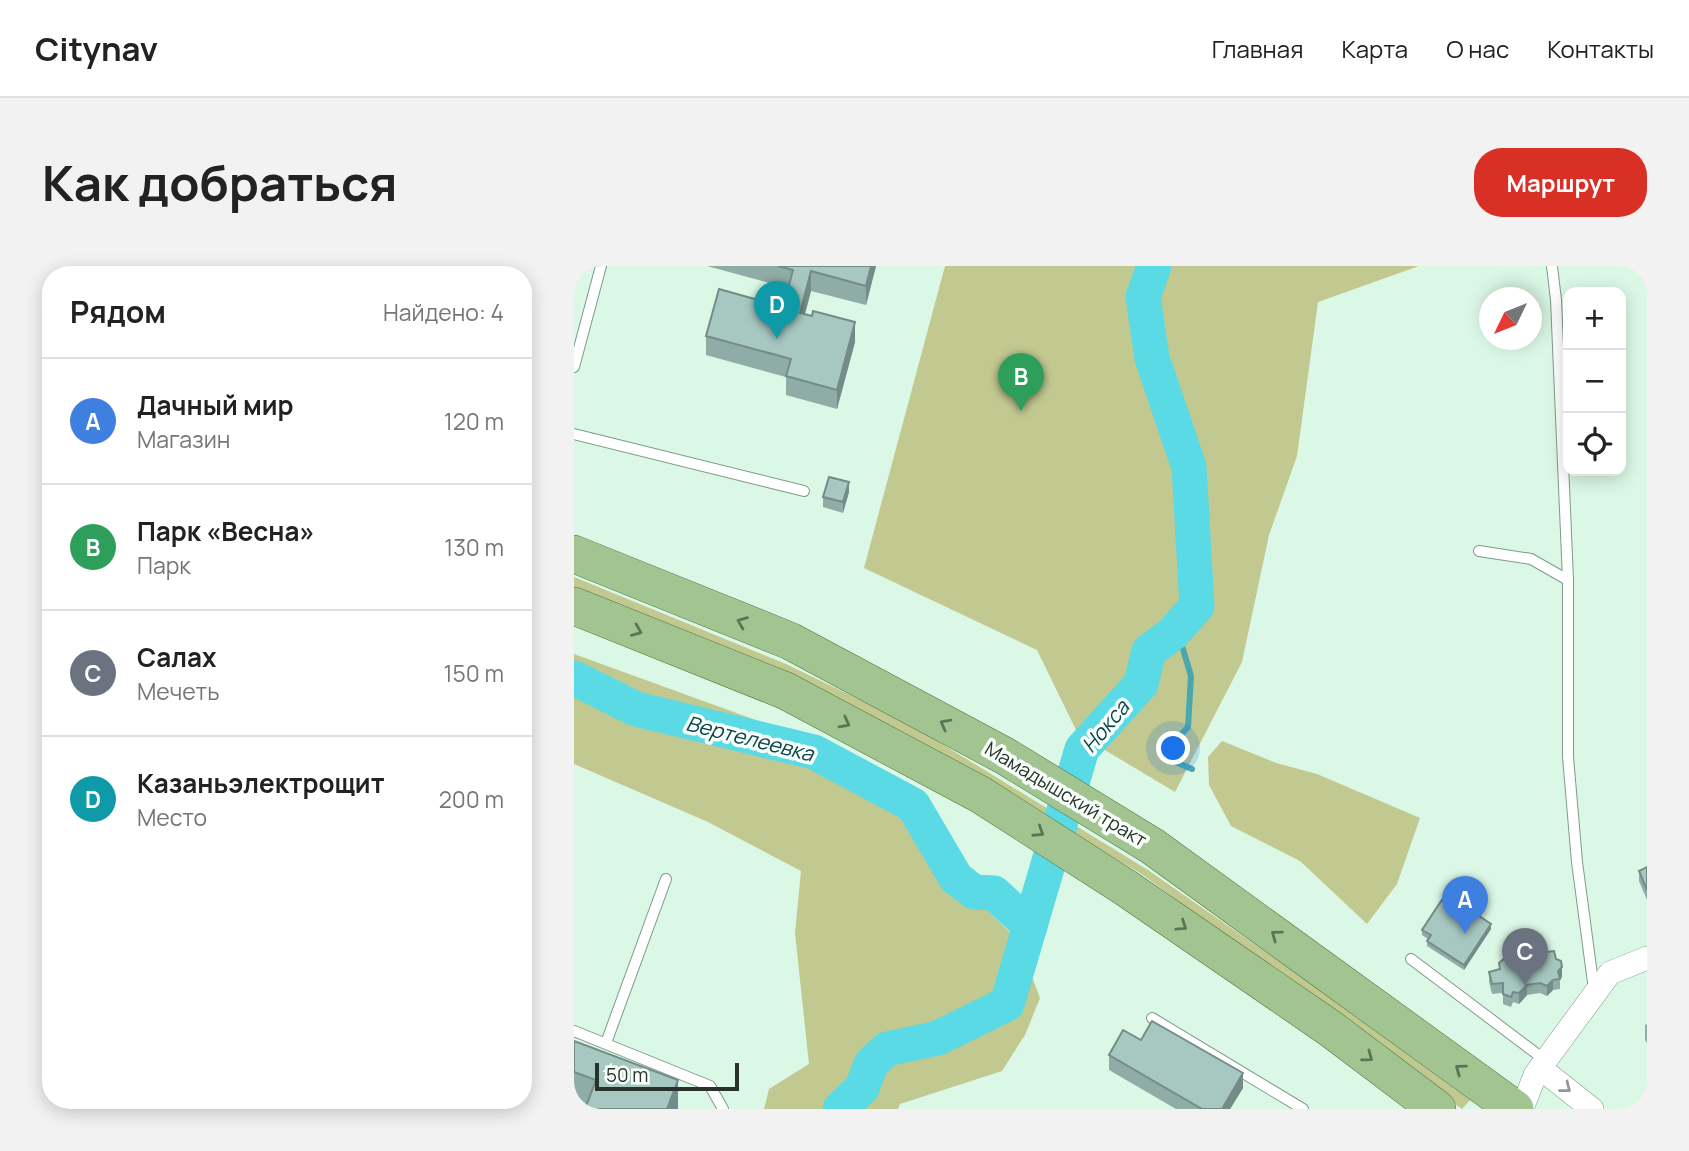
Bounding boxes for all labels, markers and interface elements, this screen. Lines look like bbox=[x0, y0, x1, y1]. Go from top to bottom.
text: Citynav bbox=[35, 26, 158, 71]
text: Главная bbox=[1212, 32, 1303, 65]
text: Карта bbox=[1341, 32, 1408, 65]
text: О нас bbox=[1446, 32, 1509, 65]
text: Контакты bbox=[1547, 32, 1654, 65]
button: Маршрут bbox=[1474, 148, 1647, 217]
text: Как добраться bbox=[42, 149, 397, 216]
pin: D bbox=[754, 281, 800, 339]
north arrow bbox=[1479, 287, 1542, 350]
map controls bbox=[1563, 287, 1626, 476]
button: + bbox=[1563, 287, 1626, 350]
text: Рядом bbox=[70, 291, 166, 332]
text: Найдено: 4 bbox=[383, 296, 504, 328]
button: − bbox=[1563, 350, 1626, 413]
pin: B bbox=[998, 353, 1044, 411]
text: Дачный мир bbox=[137, 387, 294, 423]
text: A bbox=[85, 405, 101, 437]
text: 120 m bbox=[444, 405, 504, 437]
button: locate bbox=[1563, 413, 1626, 476]
text: Магазин bbox=[137, 423, 230, 455]
text: Парк «Весна» bbox=[137, 513, 315, 549]
text: B bbox=[86, 531, 100, 563]
text: 130 m bbox=[444, 531, 504, 563]
text: Парк bbox=[137, 549, 191, 581]
one-way arrow bbox=[737, 616, 749, 630]
one-way arrow bbox=[631, 623, 643, 637]
text: Салах bbox=[137, 639, 216, 675]
text: C bbox=[85, 657, 102, 689]
text: 150 m bbox=[444, 657, 504, 689]
text: Мечеть bbox=[137, 675, 220, 707]
water label: Нокса bbox=[1075, 693, 1136, 758]
water label: Вертелеевка bbox=[683, 709, 818, 768]
one-way arrow bbox=[838, 715, 850, 728]
one-way arrow bbox=[940, 719, 952, 733]
your location bbox=[1156, 731, 1190, 765]
street label: Мамадышский тракт bbox=[980, 735, 1152, 853]
text: Казаньэлектрощит bbox=[137, 765, 384, 801]
text: D bbox=[85, 783, 101, 815]
text: 200 m bbox=[439, 783, 504, 815]
text: Место bbox=[137, 801, 207, 833]
one-way arrow bbox=[1031, 824, 1044, 837]
pin: A bbox=[1442, 876, 1488, 934]
one-way arrow bbox=[1174, 918, 1187, 931]
pin: C bbox=[1502, 928, 1548, 986]
one-way arrow bbox=[1271, 931, 1284, 943]
one-way arrow bbox=[1361, 1049, 1373, 1061]
scale bar bbox=[595, 1060, 738, 1092]
text: 50 m bbox=[606, 1062, 648, 1088]
one-way arrow bbox=[1455, 1065, 1468, 1077]
one-way arrow bbox=[1559, 1080, 1571, 1093]

